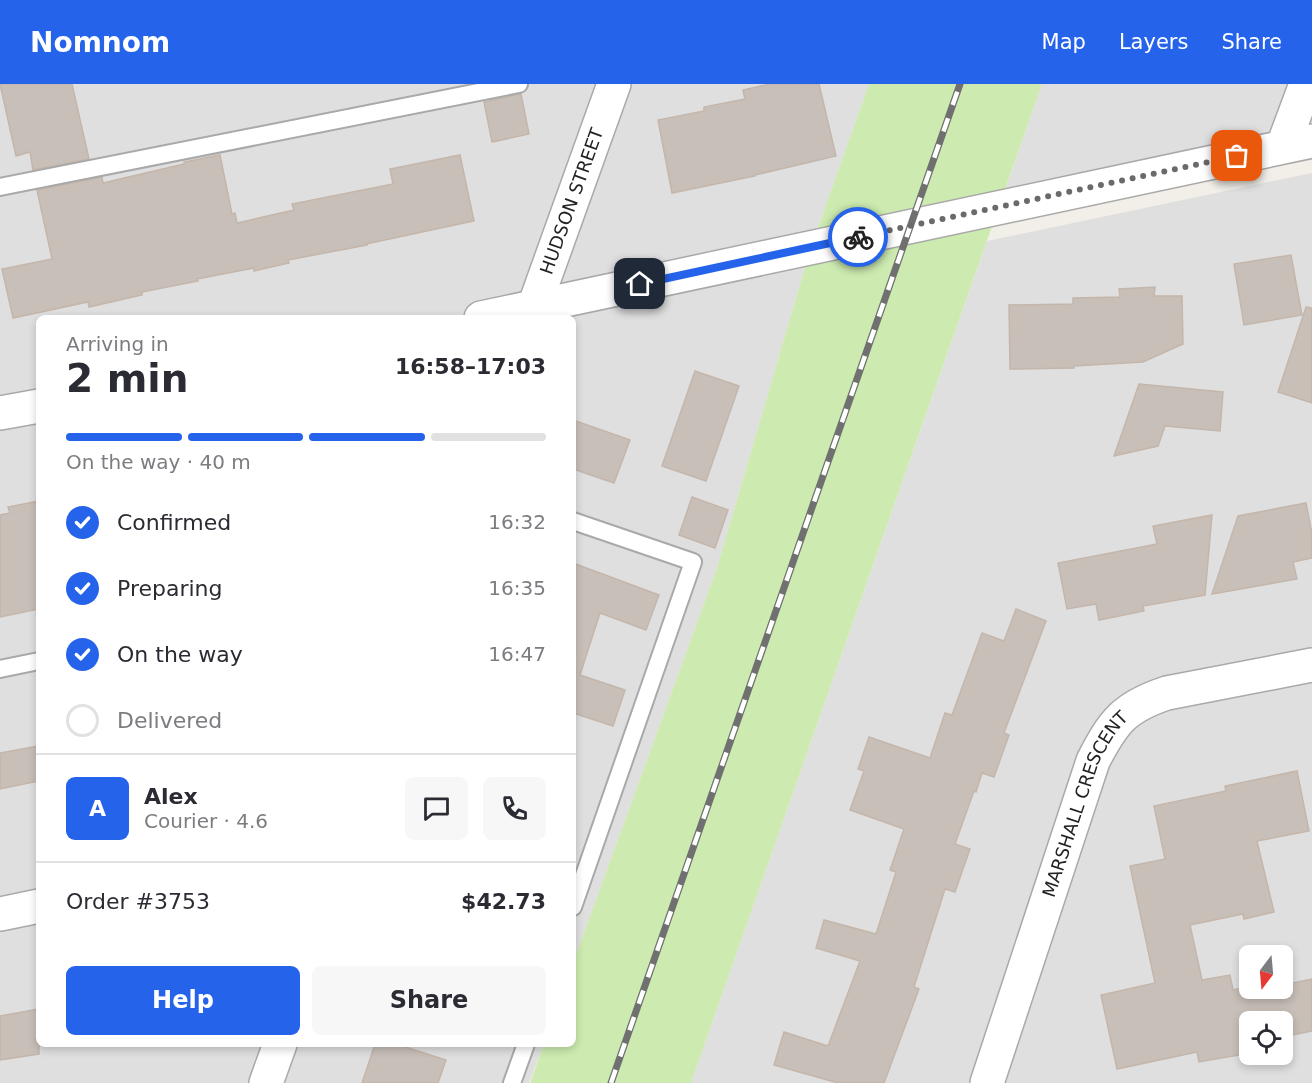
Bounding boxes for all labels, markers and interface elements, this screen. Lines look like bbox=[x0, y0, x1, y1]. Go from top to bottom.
text: Nomnom bbox=[30, 26, 170, 59]
text: Map bbox=[1042, 30, 1086, 54]
text: Layers bbox=[1119, 30, 1188, 54]
text: Share bbox=[1221, 30, 1282, 54]
street label: HUDSON STREET bbox=[536, 124, 608, 277]
pin bbox=[1211, 130, 1262, 181]
icon: bag bbox=[1220, 139, 1253, 172]
courier bbox=[828, 207, 888, 267]
icon: bike bbox=[842, 221, 875, 254]
pin bbox=[614, 258, 665, 309]
icon: home bbox=[623, 267, 656, 300]
text: Arriving in bbox=[66, 332, 169, 356]
text: 16:58–17:03 bbox=[395, 354, 546, 379]
text: 2 min bbox=[66, 356, 188, 401]
text: On the way · 40 m bbox=[66, 450, 251, 474]
icon: check bbox=[66, 506, 99, 539]
text: Confirmed bbox=[117, 510, 231, 535]
text: 16:32 bbox=[488, 510, 546, 534]
icon: check bbox=[66, 572, 99, 605]
text: Preparing bbox=[117, 576, 223, 601]
text: 16:35 bbox=[488, 576, 546, 600]
icon: check bbox=[66, 638, 99, 671]
text: On the way bbox=[117, 642, 243, 667]
text: 16:47 bbox=[488, 642, 546, 666]
street label: MARSHALL CRESCENT bbox=[1038, 706, 1133, 900]
text: Delivered bbox=[117, 708, 222, 733]
button: chat bbox=[405, 777, 468, 840]
button: phone bbox=[483, 777, 546, 840]
text: Alex bbox=[144, 784, 198, 809]
text: A bbox=[89, 796, 106, 821]
text: Courier · 4.6 bbox=[144, 809, 268, 833]
text: Order #3753 bbox=[66, 889, 210, 914]
text: $42.73 bbox=[461, 889, 546, 914]
north arrow bbox=[1239, 945, 1293, 999]
map controls bbox=[1239, 945, 1293, 1065]
button: Help bbox=[66, 966, 300, 1035]
button: Share bbox=[312, 966, 546, 1035]
button: locate bbox=[1239, 1011, 1293, 1065]

